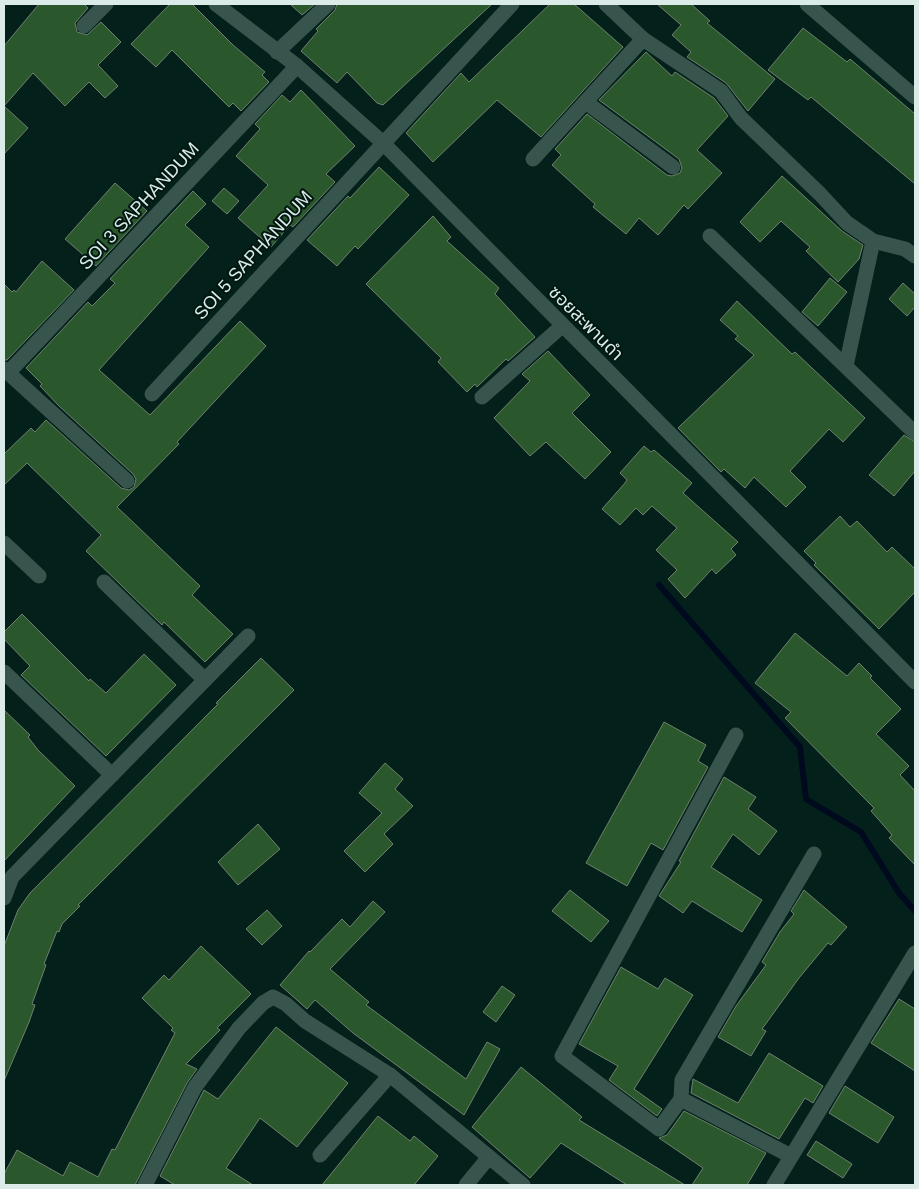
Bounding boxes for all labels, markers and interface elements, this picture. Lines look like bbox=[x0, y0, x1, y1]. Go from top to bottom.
street label: SOI 3 SAPHANDUM bbox=[75, 138, 203, 274]
street label: SOI 5 SAPHANDUM bbox=[190, 187, 316, 323]
street label: ซอยสะพานดำ bbox=[545, 282, 627, 364]

